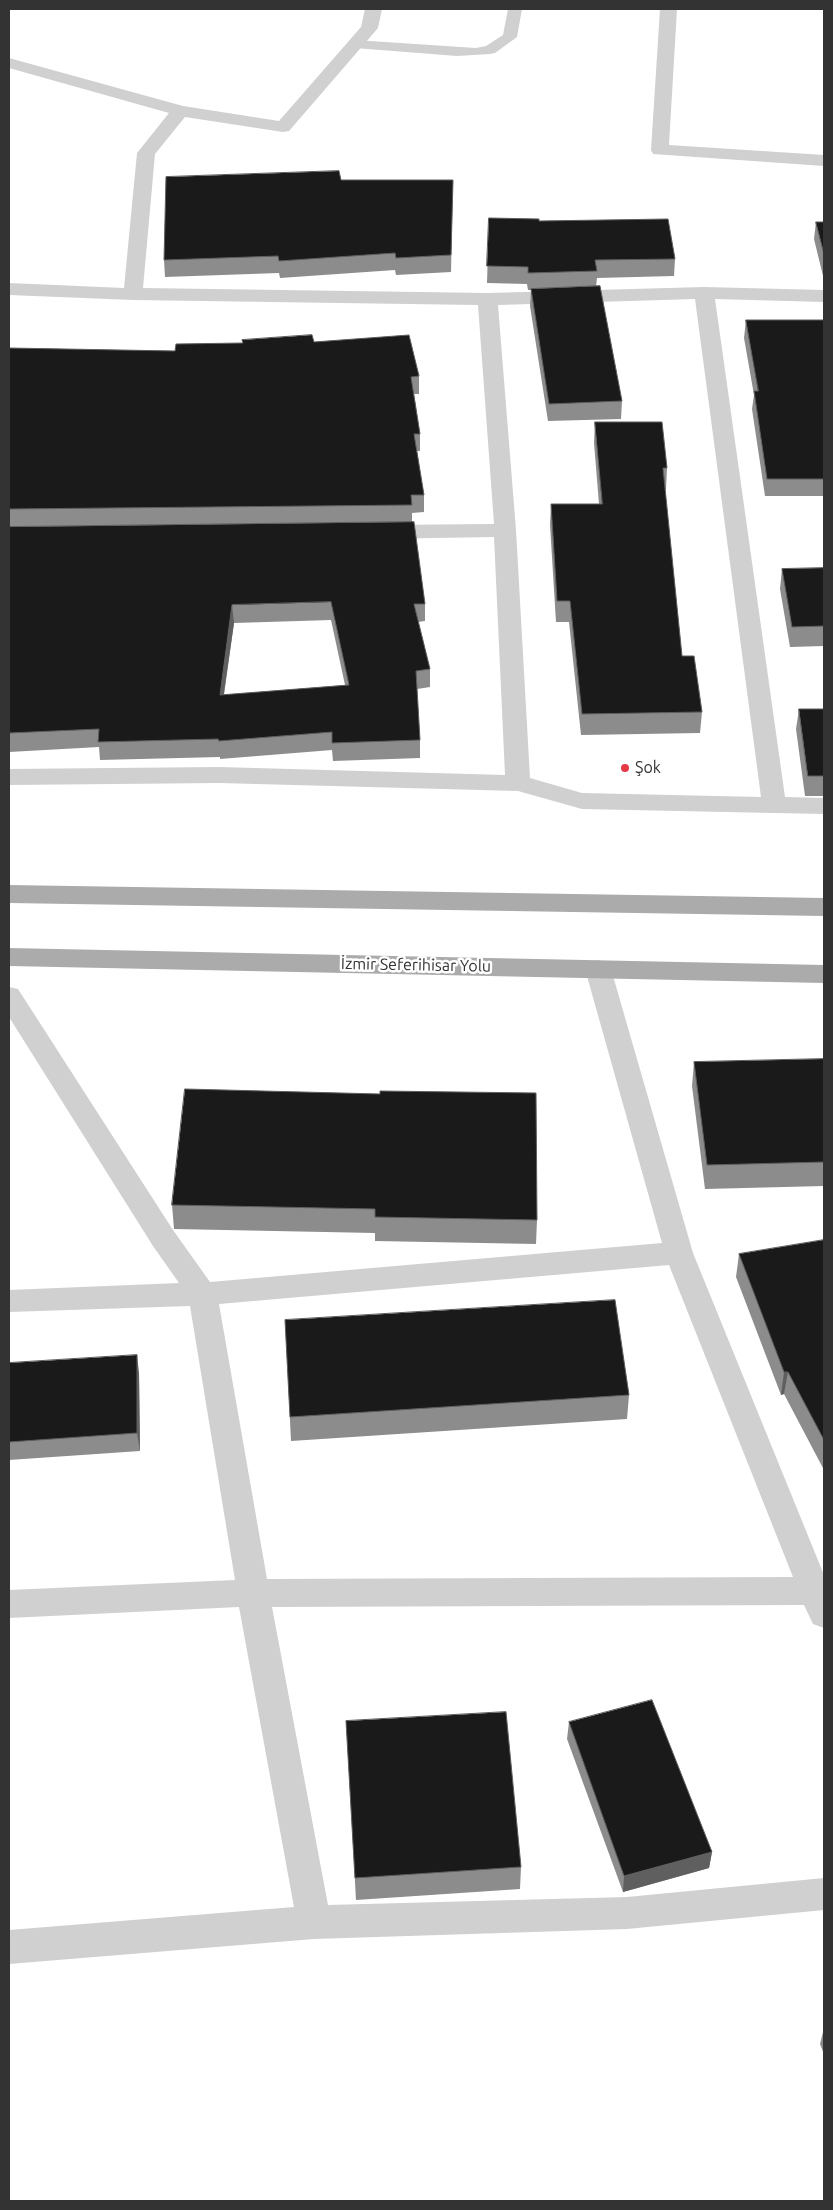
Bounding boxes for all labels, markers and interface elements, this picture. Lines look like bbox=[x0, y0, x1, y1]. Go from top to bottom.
place label: Şok bbox=[635, 758, 661, 778]
marker: Şok bbox=[619, 762, 631, 774]
street label: İzmir Seferihisar Yolu bbox=[341, 954, 491, 976]

